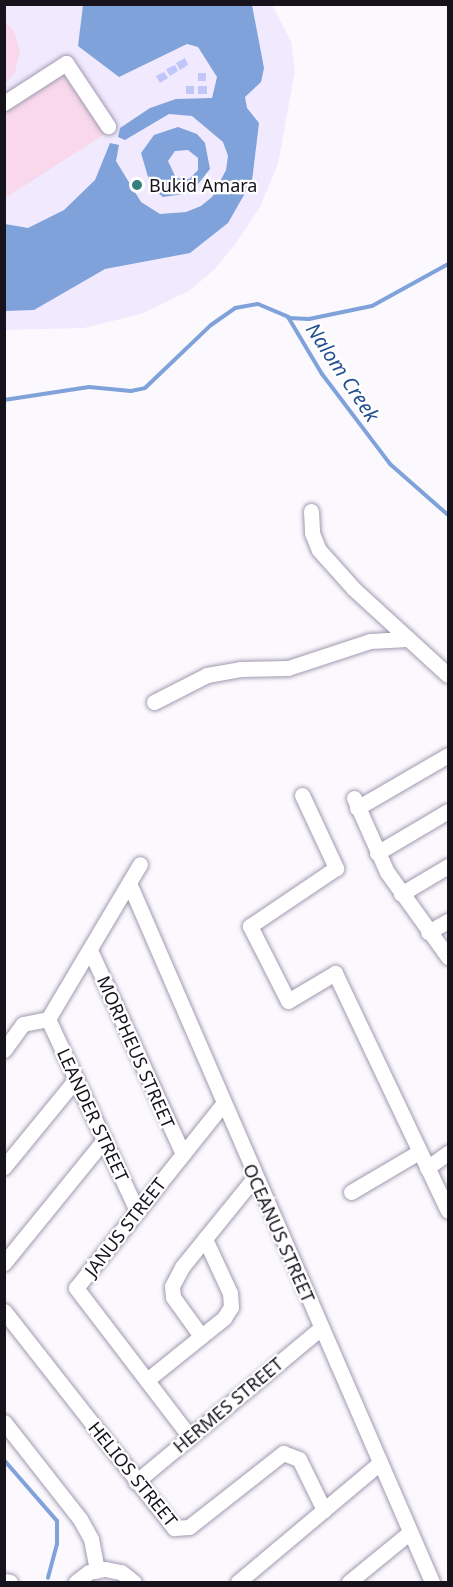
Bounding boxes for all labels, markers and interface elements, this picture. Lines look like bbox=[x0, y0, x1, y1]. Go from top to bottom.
place label: Bukid Amara bbox=[149, 174, 257, 196]
marker: Bukid Amara bbox=[130, 178, 144, 192]
water label: Nalom Creek bbox=[301, 318, 385, 426]
street label: MORPHEUS STREET bbox=[93, 972, 179, 1132]
street label: LEANDER STREET bbox=[53, 1045, 133, 1185]
street label: OCEANUS STREET bbox=[239, 1160, 319, 1306]
street label: JANUS STREET bbox=[80, 1173, 170, 1281]
street label: HERMES STREET bbox=[169, 1353, 287, 1457]
street label: HELIOS STREET bbox=[84, 1417, 182, 1531]

